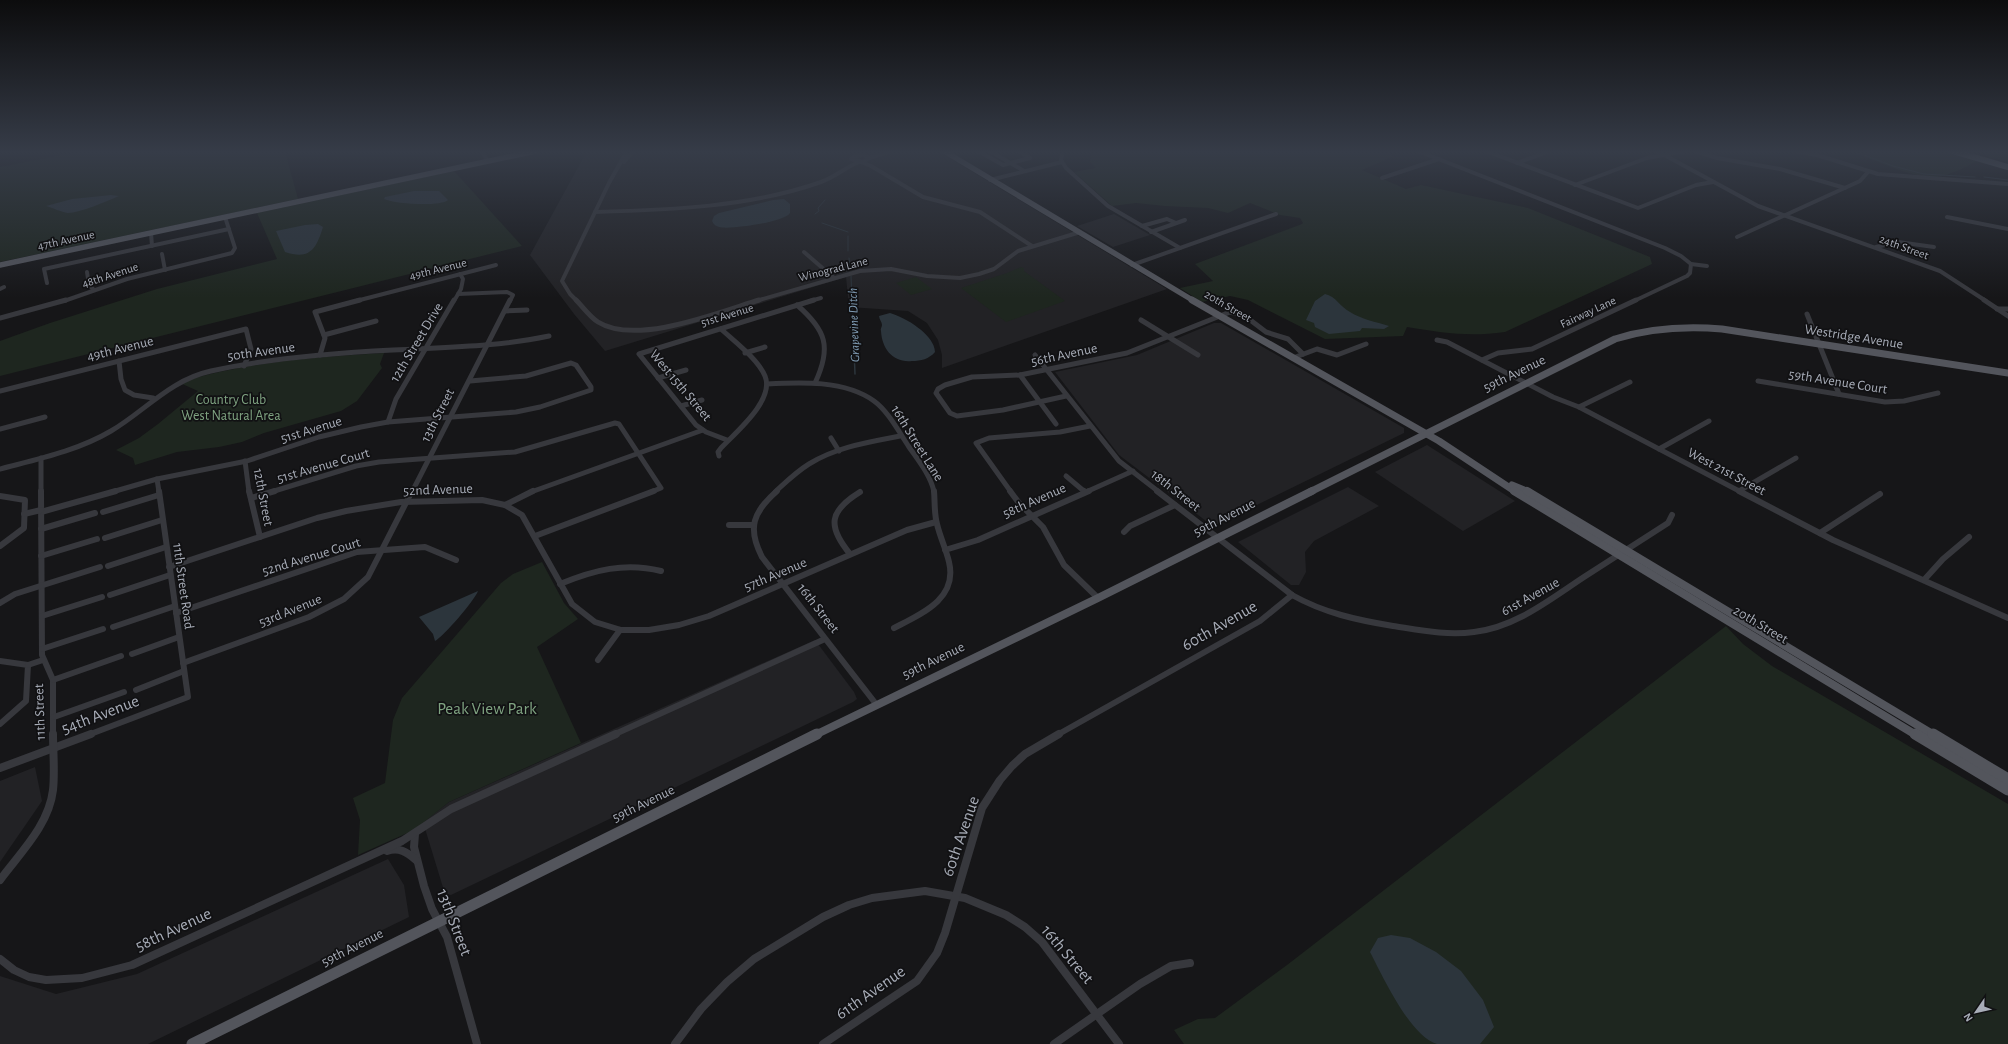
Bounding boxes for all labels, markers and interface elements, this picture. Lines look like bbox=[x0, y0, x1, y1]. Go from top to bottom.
street label: 47th Avenue bbox=[36, 228, 96, 252]
street label: 24th Street bbox=[1878, 233, 1930, 262]
street label: Winograd Lane bbox=[797, 255, 869, 283]
street label: 49th Avenue bbox=[408, 256, 468, 282]
street label: 48th Avenue bbox=[80, 260, 140, 290]
water label: Grapevine Ditch bbox=[847, 288, 862, 362]
street label: 20th Street bbox=[1202, 288, 1254, 324]
street label: Fairway Lane bbox=[1558, 294, 1618, 331]
street label: 12th Street Drive bbox=[388, 300, 446, 385]
street label: 51st Avenue bbox=[699, 301, 755, 329]
street label: Westridge Avenue bbox=[1804, 322, 1904, 352]
street label: 49th Avenue bbox=[85, 334, 155, 364]
street label: 50th Avenue bbox=[226, 340, 296, 364]
street label: 56th Avenue bbox=[1030, 341, 1099, 369]
street label: West 15th Street bbox=[647, 347, 714, 424]
street label: 59th Avenue bbox=[1481, 353, 1548, 395]
street label: 59th Avenue Court bbox=[1788, 367, 1889, 397]
street label: 13th Street bbox=[419, 386, 457, 444]
park label: Country Club West Natural Area bbox=[181, 393, 281, 423]
street label: 16th Street Lane bbox=[888, 403, 946, 484]
street label: 51st Avenue bbox=[279, 414, 344, 446]
street label: West 21st Street bbox=[1685, 445, 1768, 499]
street label: 51st Avenue Court bbox=[275, 446, 372, 486]
street label: 12th Street bbox=[251, 467, 276, 528]
street label: 18th Street bbox=[1148, 467, 1203, 515]
street label: 58th Avenue bbox=[1001, 481, 1068, 521]
street label: 52nd Avenue bbox=[403, 482, 473, 498]
street label: 59th Avenue bbox=[1191, 496, 1258, 539]
street label: 52nd Avenue Court bbox=[260, 535, 363, 579]
street label: 11th Street Road bbox=[170, 542, 196, 630]
street label: 57th Avenue bbox=[742, 555, 809, 594]
street label: 61st Avenue bbox=[1499, 575, 1562, 619]
street label: 16th Street bbox=[795, 581, 842, 636]
street label: 53rd Avenue bbox=[257, 592, 324, 630]
street label: 60th Avenue bbox=[1179, 597, 1260, 654]
street label: 20th Street bbox=[1731, 603, 1791, 647]
street label: 59th Avenue bbox=[900, 640, 967, 682]
street label: 11th Street bbox=[32, 683, 48, 741]
street label: 54th Avenue bbox=[59, 692, 142, 737]
park label: Peak View Park bbox=[437, 700, 537, 717]
street label: 59th Avenue bbox=[610, 783, 677, 825]
street label: 60th Avenue bbox=[939, 794, 982, 878]
street label: 13th Street bbox=[434, 886, 475, 958]
street label: 58th Avenue bbox=[133, 904, 214, 954]
street label: 16th Street bbox=[1038, 922, 1097, 987]
street label: 59th Avenue bbox=[319, 926, 386, 969]
street label: 61th Avenue bbox=[832, 962, 908, 1022]
north arrow bbox=[1956, 992, 1996, 1032]
text: N bbox=[1961, 1011, 1975, 1024]

